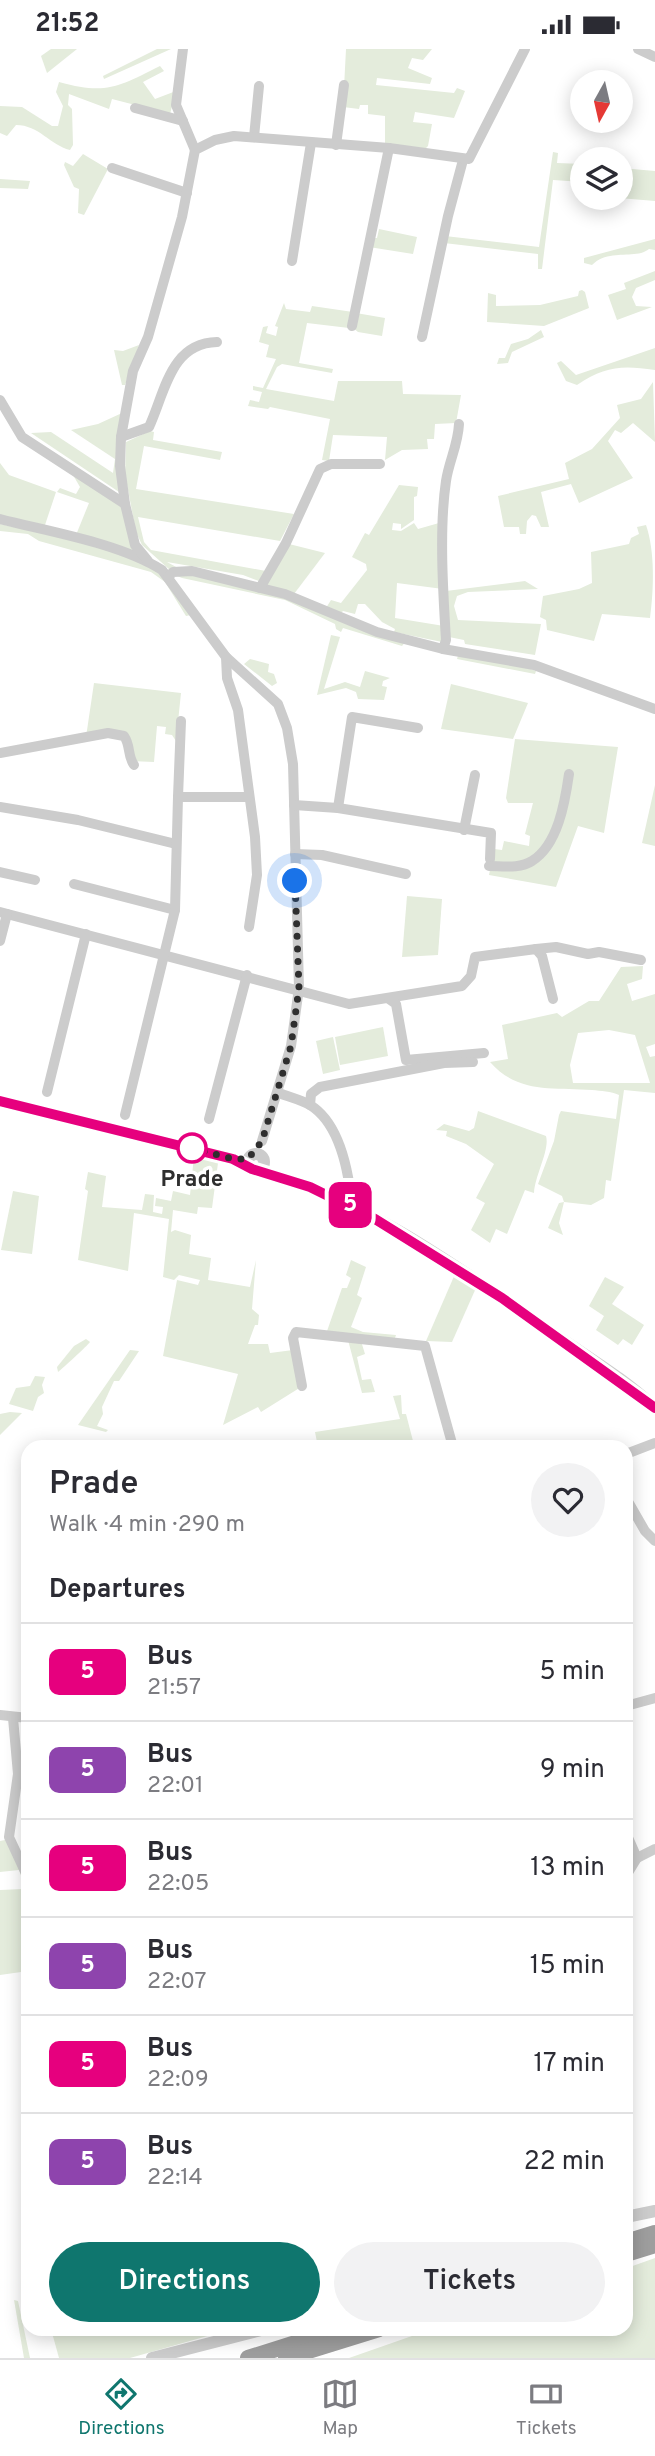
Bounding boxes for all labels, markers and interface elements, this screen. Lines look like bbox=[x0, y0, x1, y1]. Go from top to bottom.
text: 21:52 bbox=[35, 8, 99, 41]
north arrow bbox=[570, 70, 634, 133]
map controls bbox=[570, 70, 633, 210]
button: layers bbox=[570, 147, 633, 210]
your location bbox=[277, 863, 312, 898]
marker: Prade bbox=[177, 1133, 207, 1163]
place label: Prade bbox=[160, 1166, 224, 1195]
line badge: 5 bbox=[327, 1182, 373, 1228]
text: 5 bbox=[343, 1190, 357, 1220]
button: heart bbox=[531, 1463, 605, 1537]
text: Prade bbox=[49, 1464, 138, 1506]
text: Walk · 4 min · 290 m bbox=[49, 1511, 245, 1540]
text: Departures bbox=[49, 1574, 186, 1607]
text: Bus bbox=[147, 1641, 193, 1674]
text: 5 min bbox=[539, 1656, 605, 1689]
text: 5 bbox=[80, 1657, 95, 1687]
text: 21:57 bbox=[147, 1674, 201, 1703]
text: Bus bbox=[147, 1739, 193, 1772]
text: 9 min bbox=[540, 1754, 605, 1787]
text: 5 bbox=[80, 1755, 95, 1785]
text: 22:01 bbox=[147, 1772, 204, 1801]
text: Bus bbox=[147, 1837, 193, 1870]
text: 13 min bbox=[530, 1852, 605, 1885]
text: 5 bbox=[80, 1853, 95, 1883]
text: 22:05 bbox=[147, 1870, 209, 1899]
text: Bus bbox=[147, 1935, 193, 1968]
text: 15 min bbox=[530, 1950, 605, 1983]
text: 5 bbox=[80, 1951, 95, 1981]
text: 22:07 bbox=[147, 1968, 206, 1997]
text: Bus bbox=[147, 2033, 193, 2066]
text: 17 min bbox=[533, 2048, 605, 2081]
text: 5 bbox=[80, 2049, 95, 2079]
text: 22:09 bbox=[147, 2066, 209, 2095]
text: Bus bbox=[147, 2131, 193, 2164]
text: 22 min bbox=[524, 2146, 605, 2179]
text: 5 bbox=[80, 2147, 95, 2177]
text: 22:14 bbox=[147, 2164, 203, 2193]
button: Directions bbox=[49, 2242, 320, 2322]
button: Tickets bbox=[334, 2242, 605, 2322]
tab: Directions bbox=[78, 2375, 165, 2441]
tab: Map bbox=[321, 2375, 359, 2441]
tab: Tickets bbox=[516, 2375, 577, 2441]

